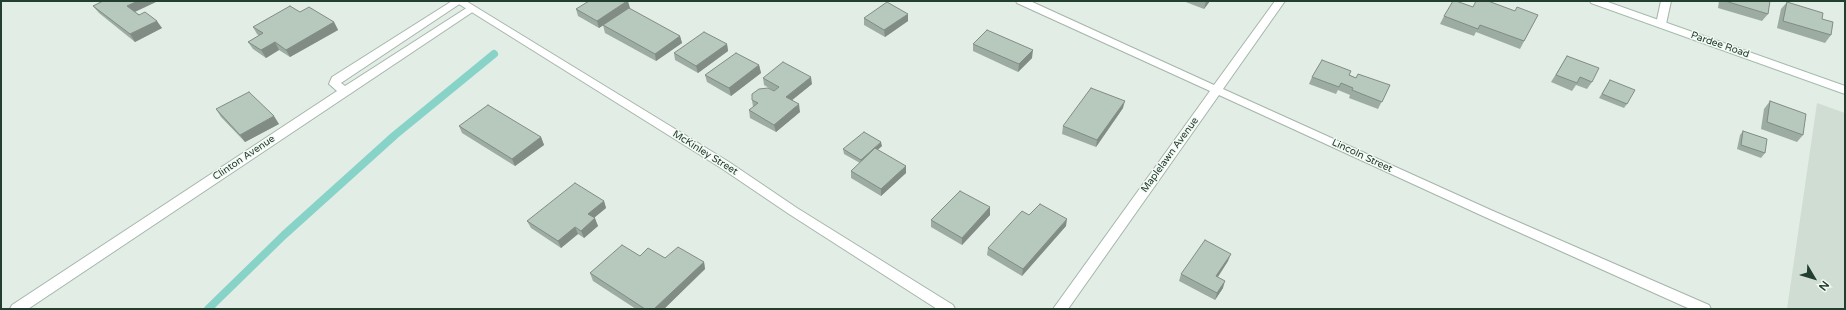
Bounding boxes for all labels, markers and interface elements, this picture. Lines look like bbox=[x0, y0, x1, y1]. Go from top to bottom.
street label: Pardee Road bbox=[1689, 29, 1751, 61]
street label: Maplelawn Avenue bbox=[1139, 115, 1201, 195]
street label: McKinley Street bbox=[670, 128, 740, 178]
street label: Clinton Avenue bbox=[211, 133, 277, 183]
street label: Lincoln Street bbox=[1330, 137, 1394, 175]
north arrow bbox=[1794, 258, 1834, 298]
text: N bbox=[1816, 278, 1832, 293]

